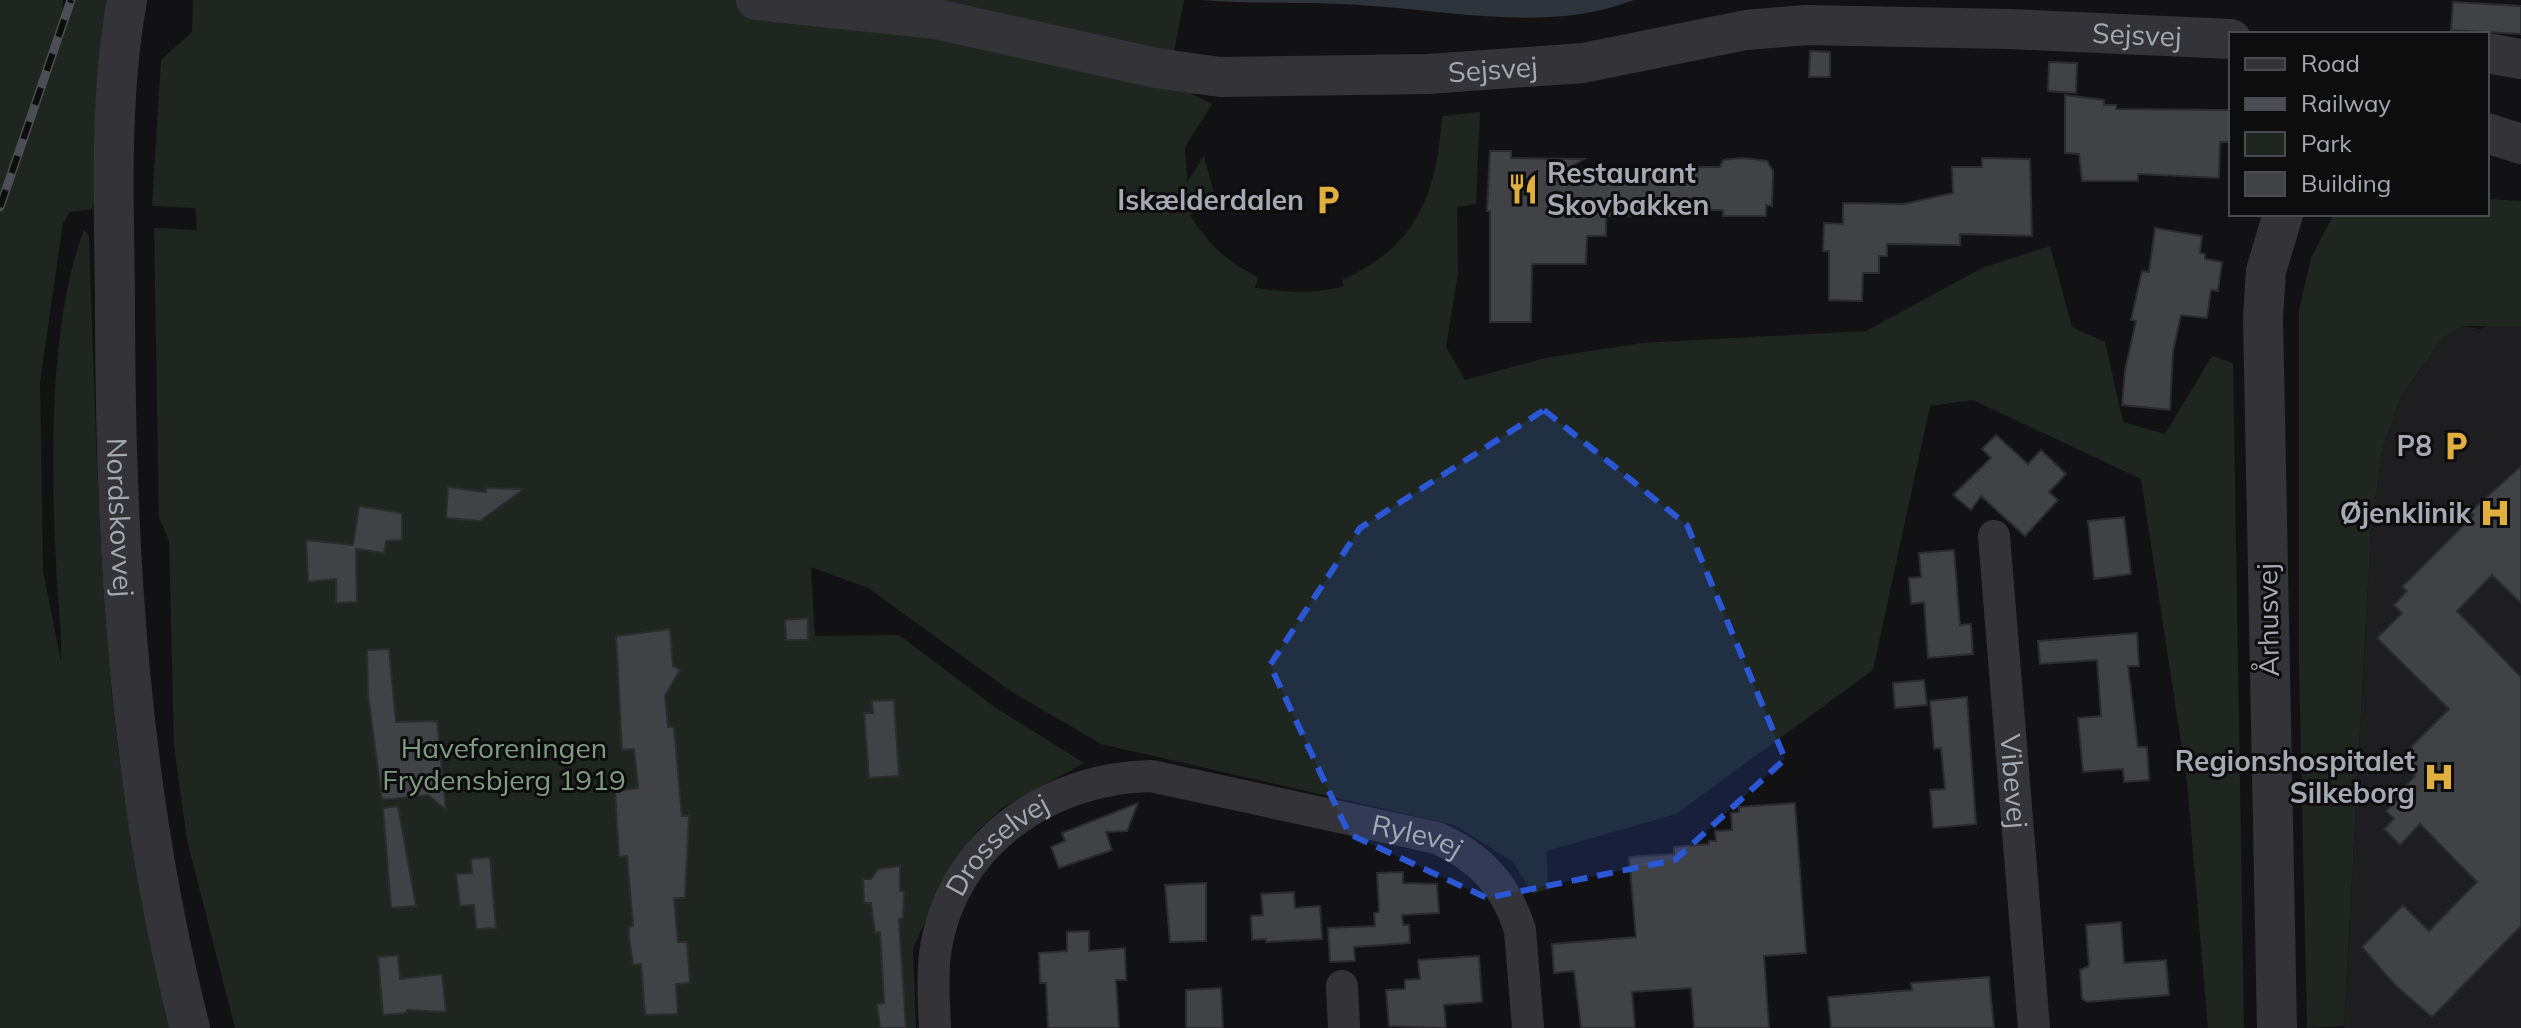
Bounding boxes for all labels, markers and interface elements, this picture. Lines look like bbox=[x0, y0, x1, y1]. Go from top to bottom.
street label: Sejsvej bbox=[2091, 15, 2182, 54]
legend bbox=[2229, 32, 2489, 216]
street label: Sejsvej bbox=[1447, 48, 1539, 90]
text: Road bbox=[2301, 48, 2360, 78]
text: Railway bbox=[2301, 88, 2391, 118]
text: Park bbox=[2301, 128, 2352, 158]
place label: Restaurant Skovbakken bbox=[1547, 155, 1709, 222]
text: Building bbox=[2301, 168, 2391, 198]
restaurant icon: Restaurant Skovbakken bbox=[1506, 172, 1540, 206]
place label: Iskælderdalen bbox=[1117, 182, 1304, 217]
parking icon: Iskælderdalen bbox=[1311, 183, 1345, 217]
place label: P8 bbox=[2397, 428, 2432, 463]
parking icon: P8 bbox=[2439, 429, 2473, 463]
street label: Nordskovvej bbox=[100, 437, 142, 598]
place label: Øjenklinik bbox=[2340, 495, 2472, 530]
hospital icon: Øjenklinik bbox=[2478, 496, 2512, 530]
street label: Århusvej bbox=[2249, 563, 2286, 677]
park label: Haveforeningen Frydensbjerg 1919 bbox=[382, 730, 626, 797]
street label: Vibevej bbox=[1993, 733, 2036, 830]
place label: Regionshospitalet Silkeborg bbox=[2175, 743, 2415, 810]
hospital icon: Regionshospitalet Silkeborg bbox=[2422, 760, 2456, 794]
street label: Drosselvej bbox=[937, 785, 1054, 902]
street label: Rylevej bbox=[1369, 806, 1470, 865]

